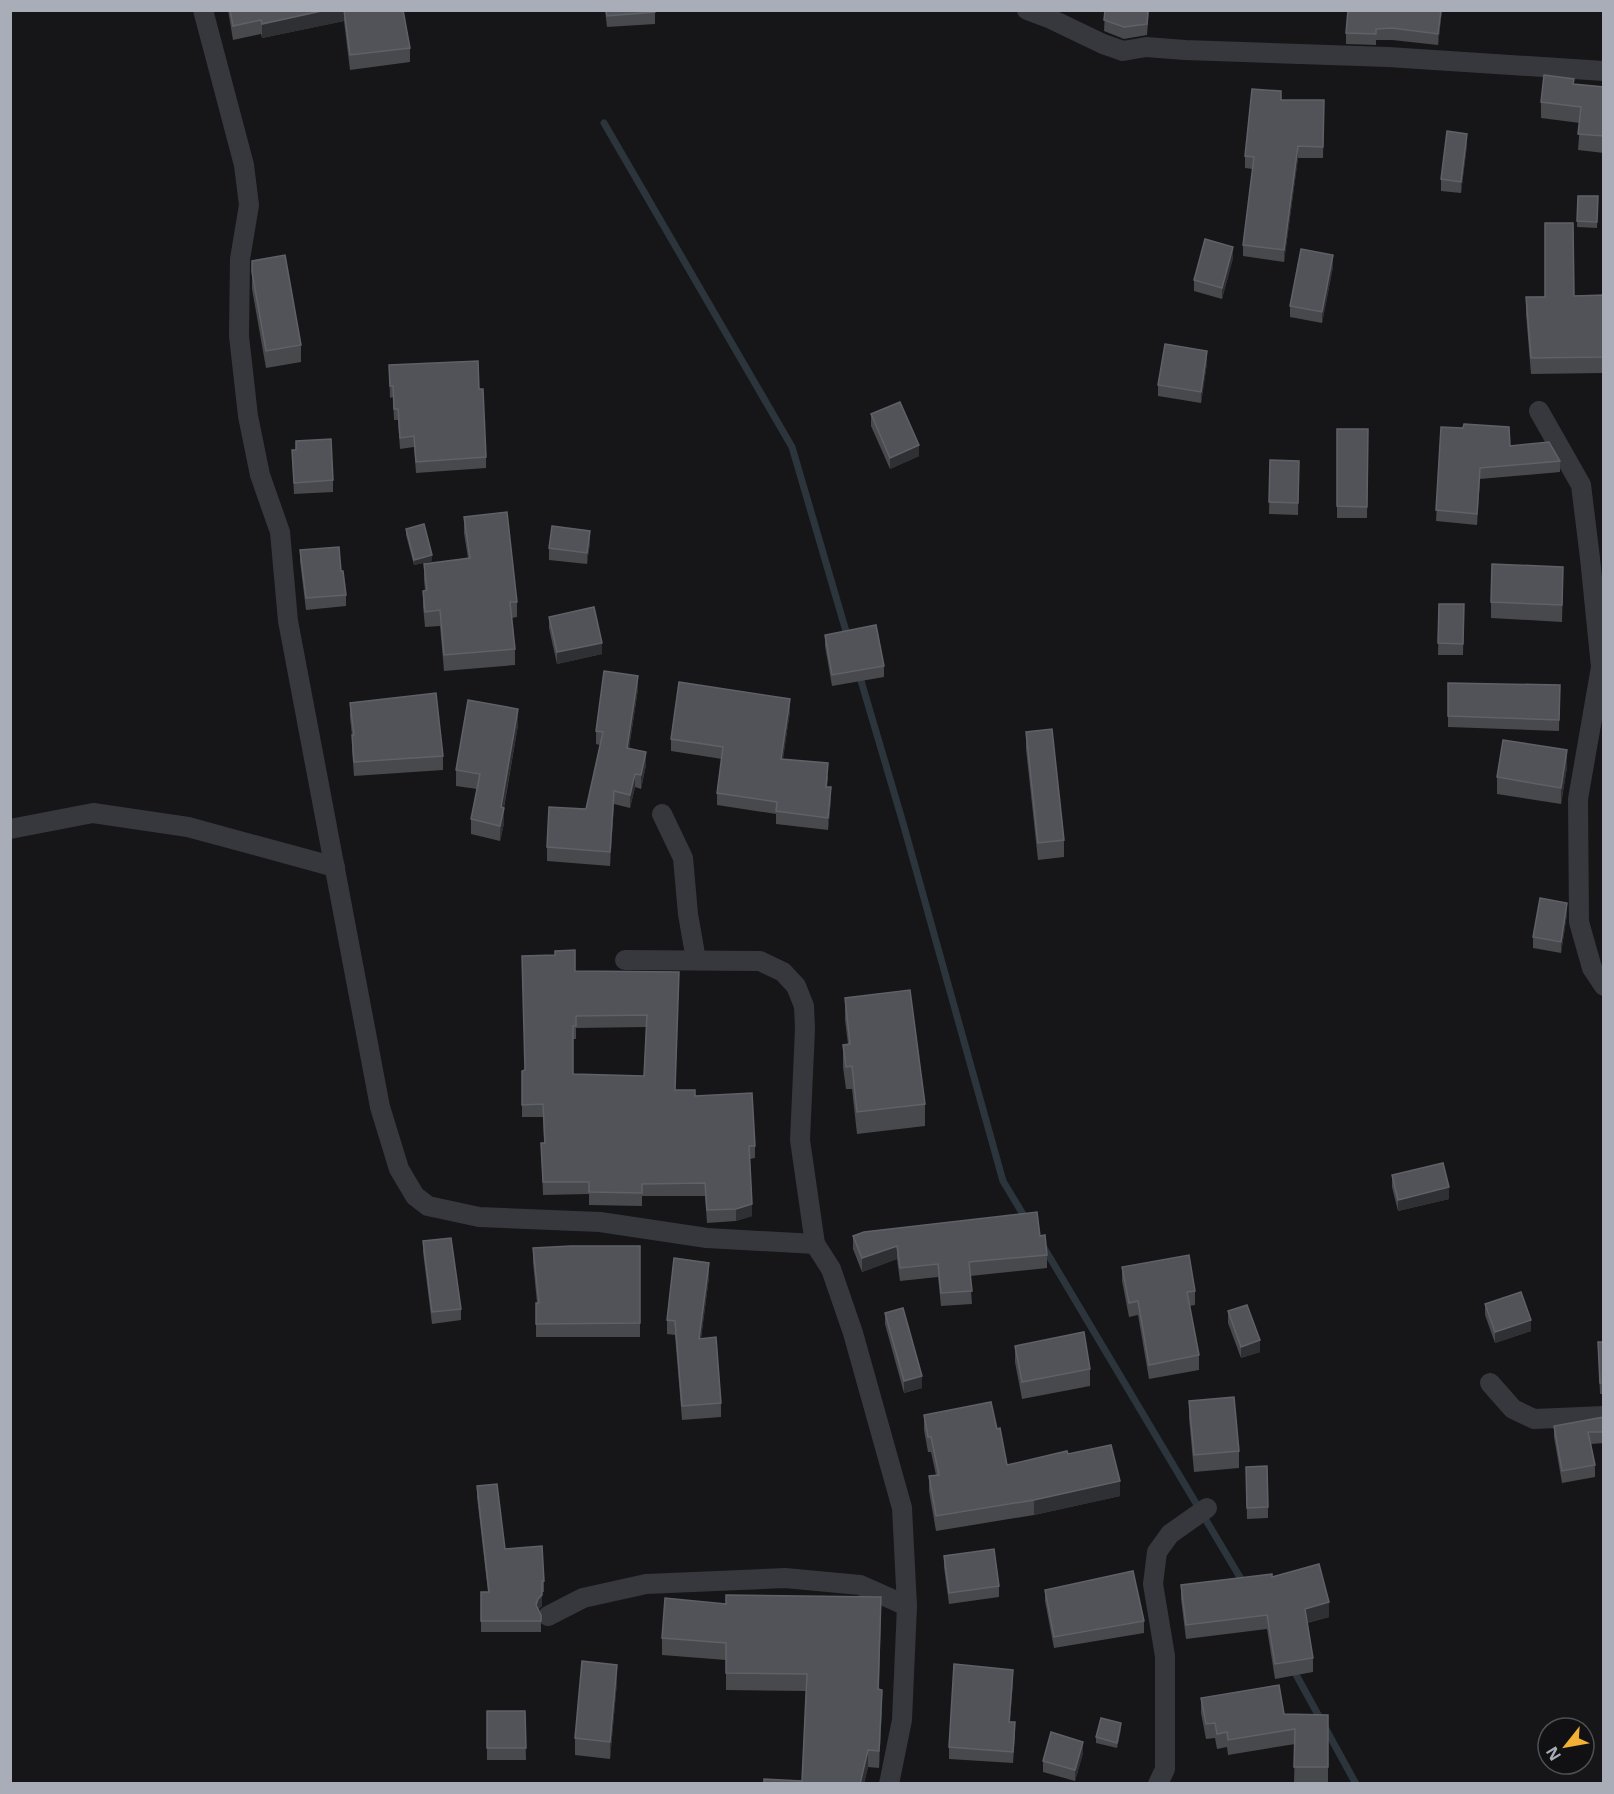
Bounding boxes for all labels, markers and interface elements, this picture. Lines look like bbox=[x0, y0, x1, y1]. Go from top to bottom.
north arrow bbox=[1536, 1716, 1596, 1776]
text: N bbox=[1540, 1742, 1566, 1765]

